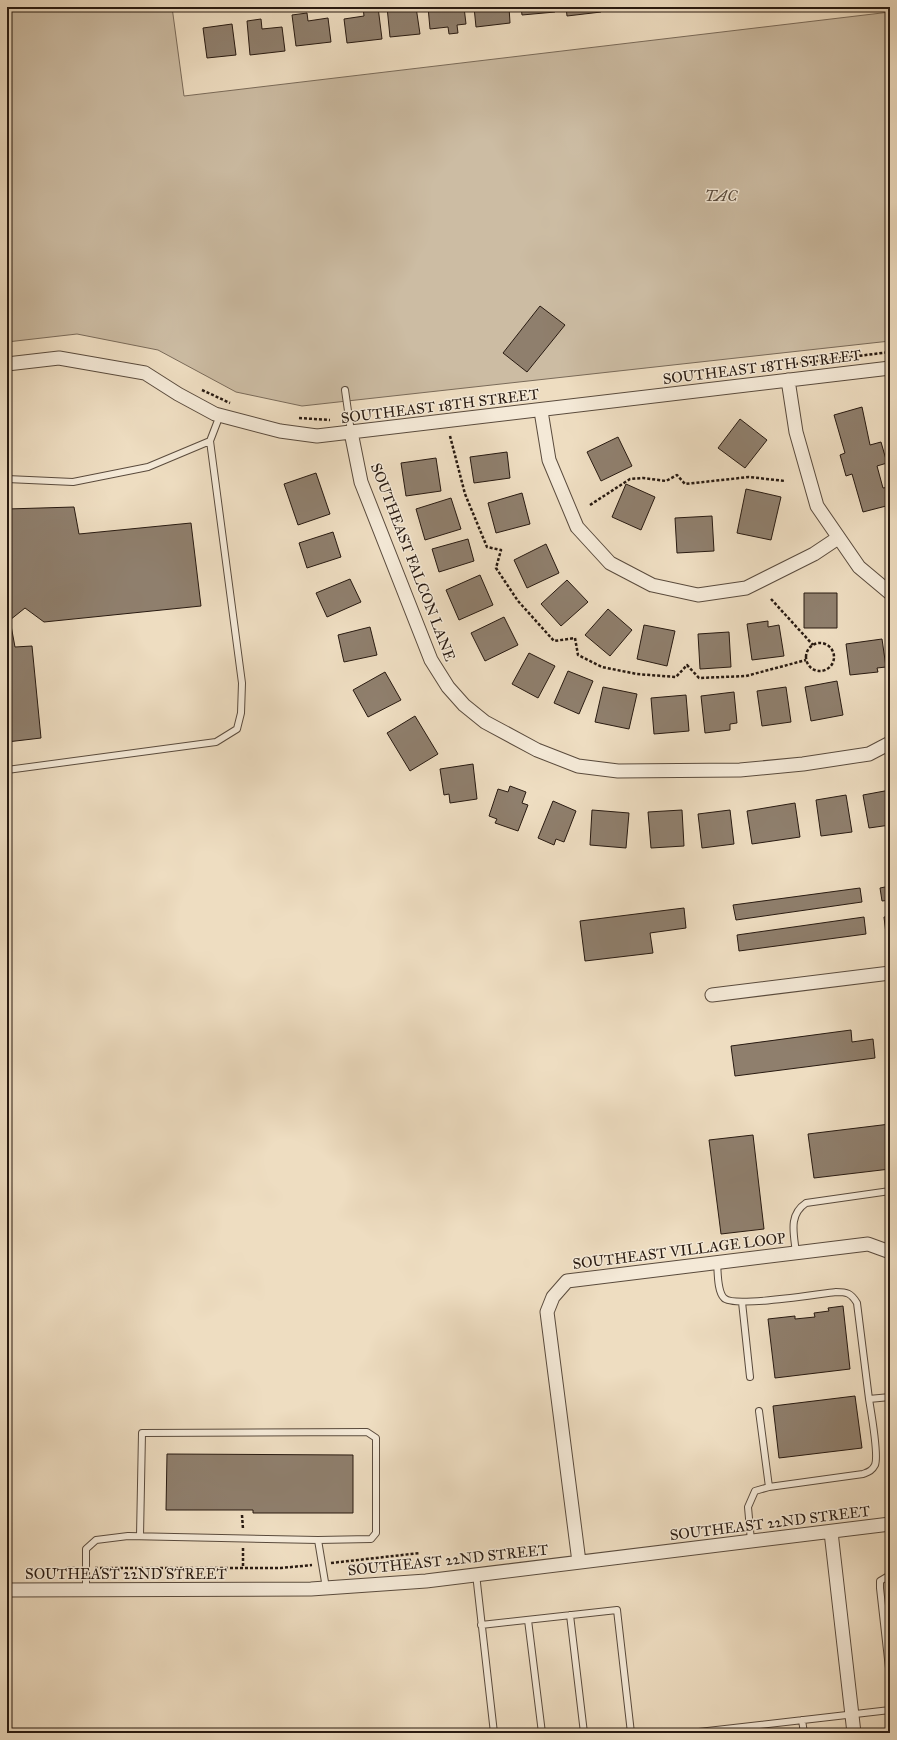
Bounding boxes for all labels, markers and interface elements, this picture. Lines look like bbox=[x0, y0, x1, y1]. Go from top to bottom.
park label: TAC bbox=[705, 187, 738, 205]
street label: SOUTHEAST 18TH STREET bbox=[662, 346, 862, 388]
street label: SOUTHEAST 18TH STREET bbox=[340, 385, 540, 427]
street label: SOUTHEAST FALCON LANE bbox=[367, 460, 459, 664]
street label: SOUTHEAST VILLAGE LOOP bbox=[571, 1229, 787, 1273]
street label: SOUTHEAST 22ND STREET bbox=[669, 1502, 871, 1544]
street label: SOUTHEAST 22ND STREET bbox=[347, 1541, 549, 1579]
street label: SOUTHEAST 22ND STREET bbox=[25, 1565, 227, 1583]

